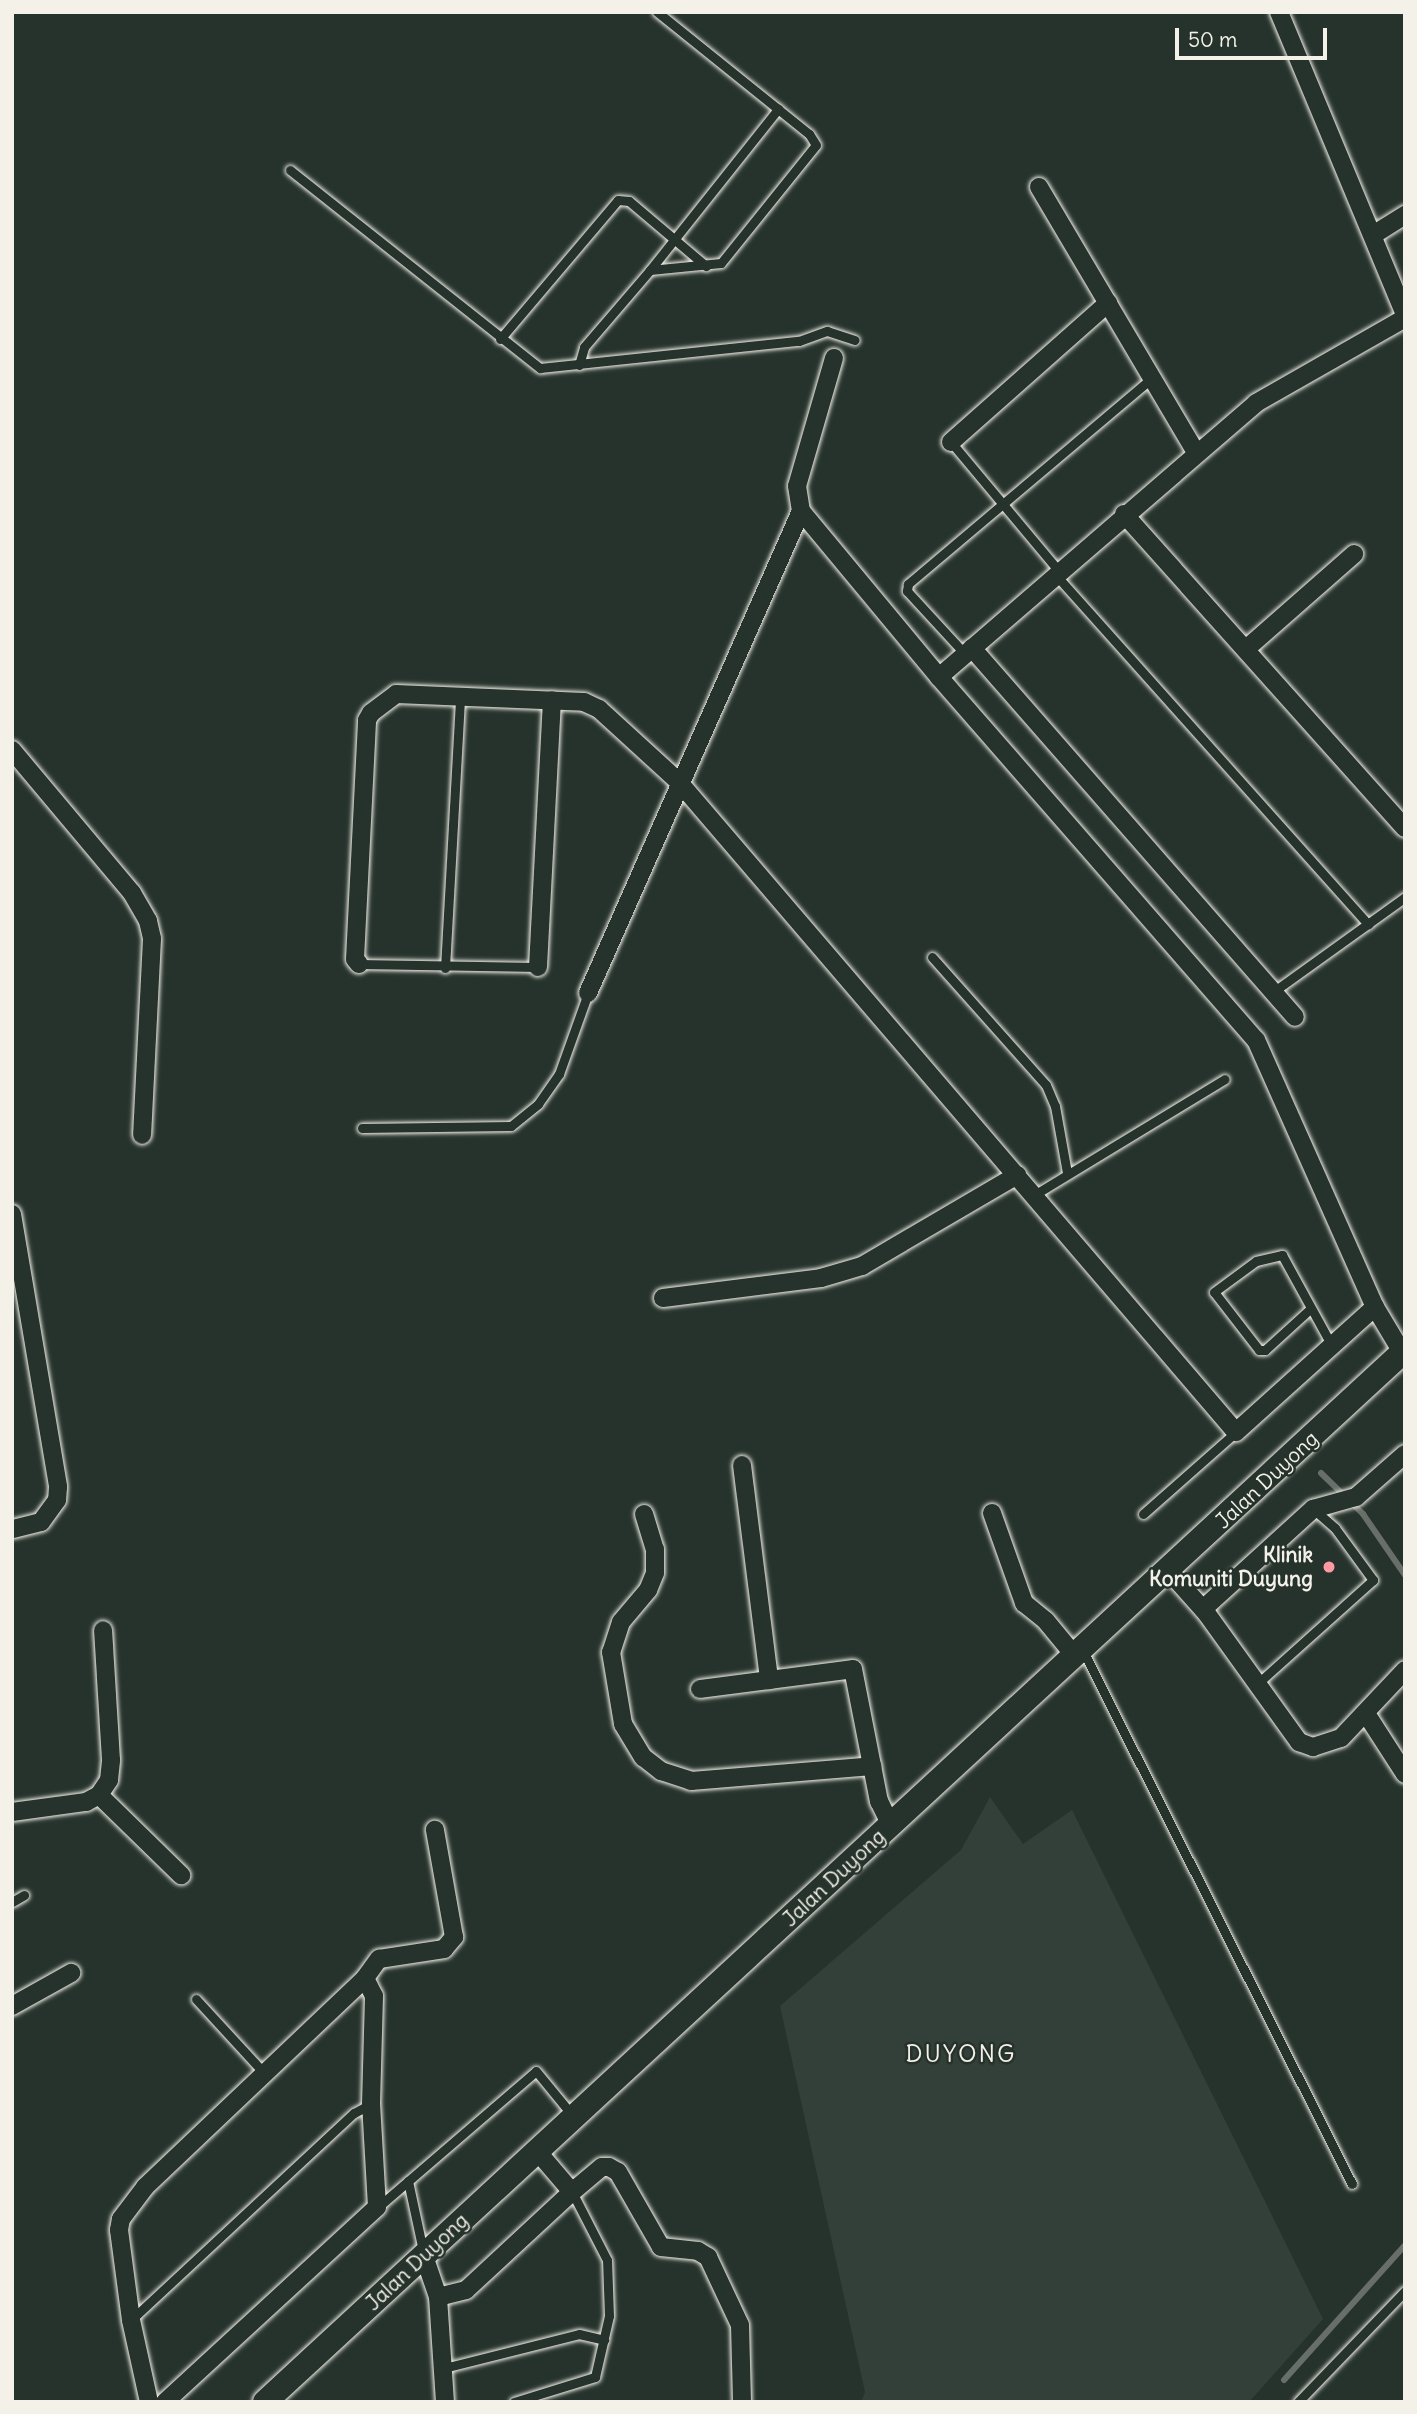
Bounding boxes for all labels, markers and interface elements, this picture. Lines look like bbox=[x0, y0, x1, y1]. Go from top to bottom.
scale bar bbox=[1179, 14, 1331, 58]
text: 50 m bbox=[1188, 26, 1237, 53]
street label: Jalan Duyong bbox=[1210, 1426, 1324, 1534]
place label: Klinik Komuniti Duyung bbox=[1149, 1542, 1313, 1592]
marker: Klinik Komuniti Duyung bbox=[1319, 1557, 1339, 1577]
street label: Jalan Duyong bbox=[777, 1824, 891, 1932]
district label: DUYONG bbox=[906, 2040, 1016, 2068]
street label: Jalan Duyong bbox=[360, 2208, 474, 2316]

